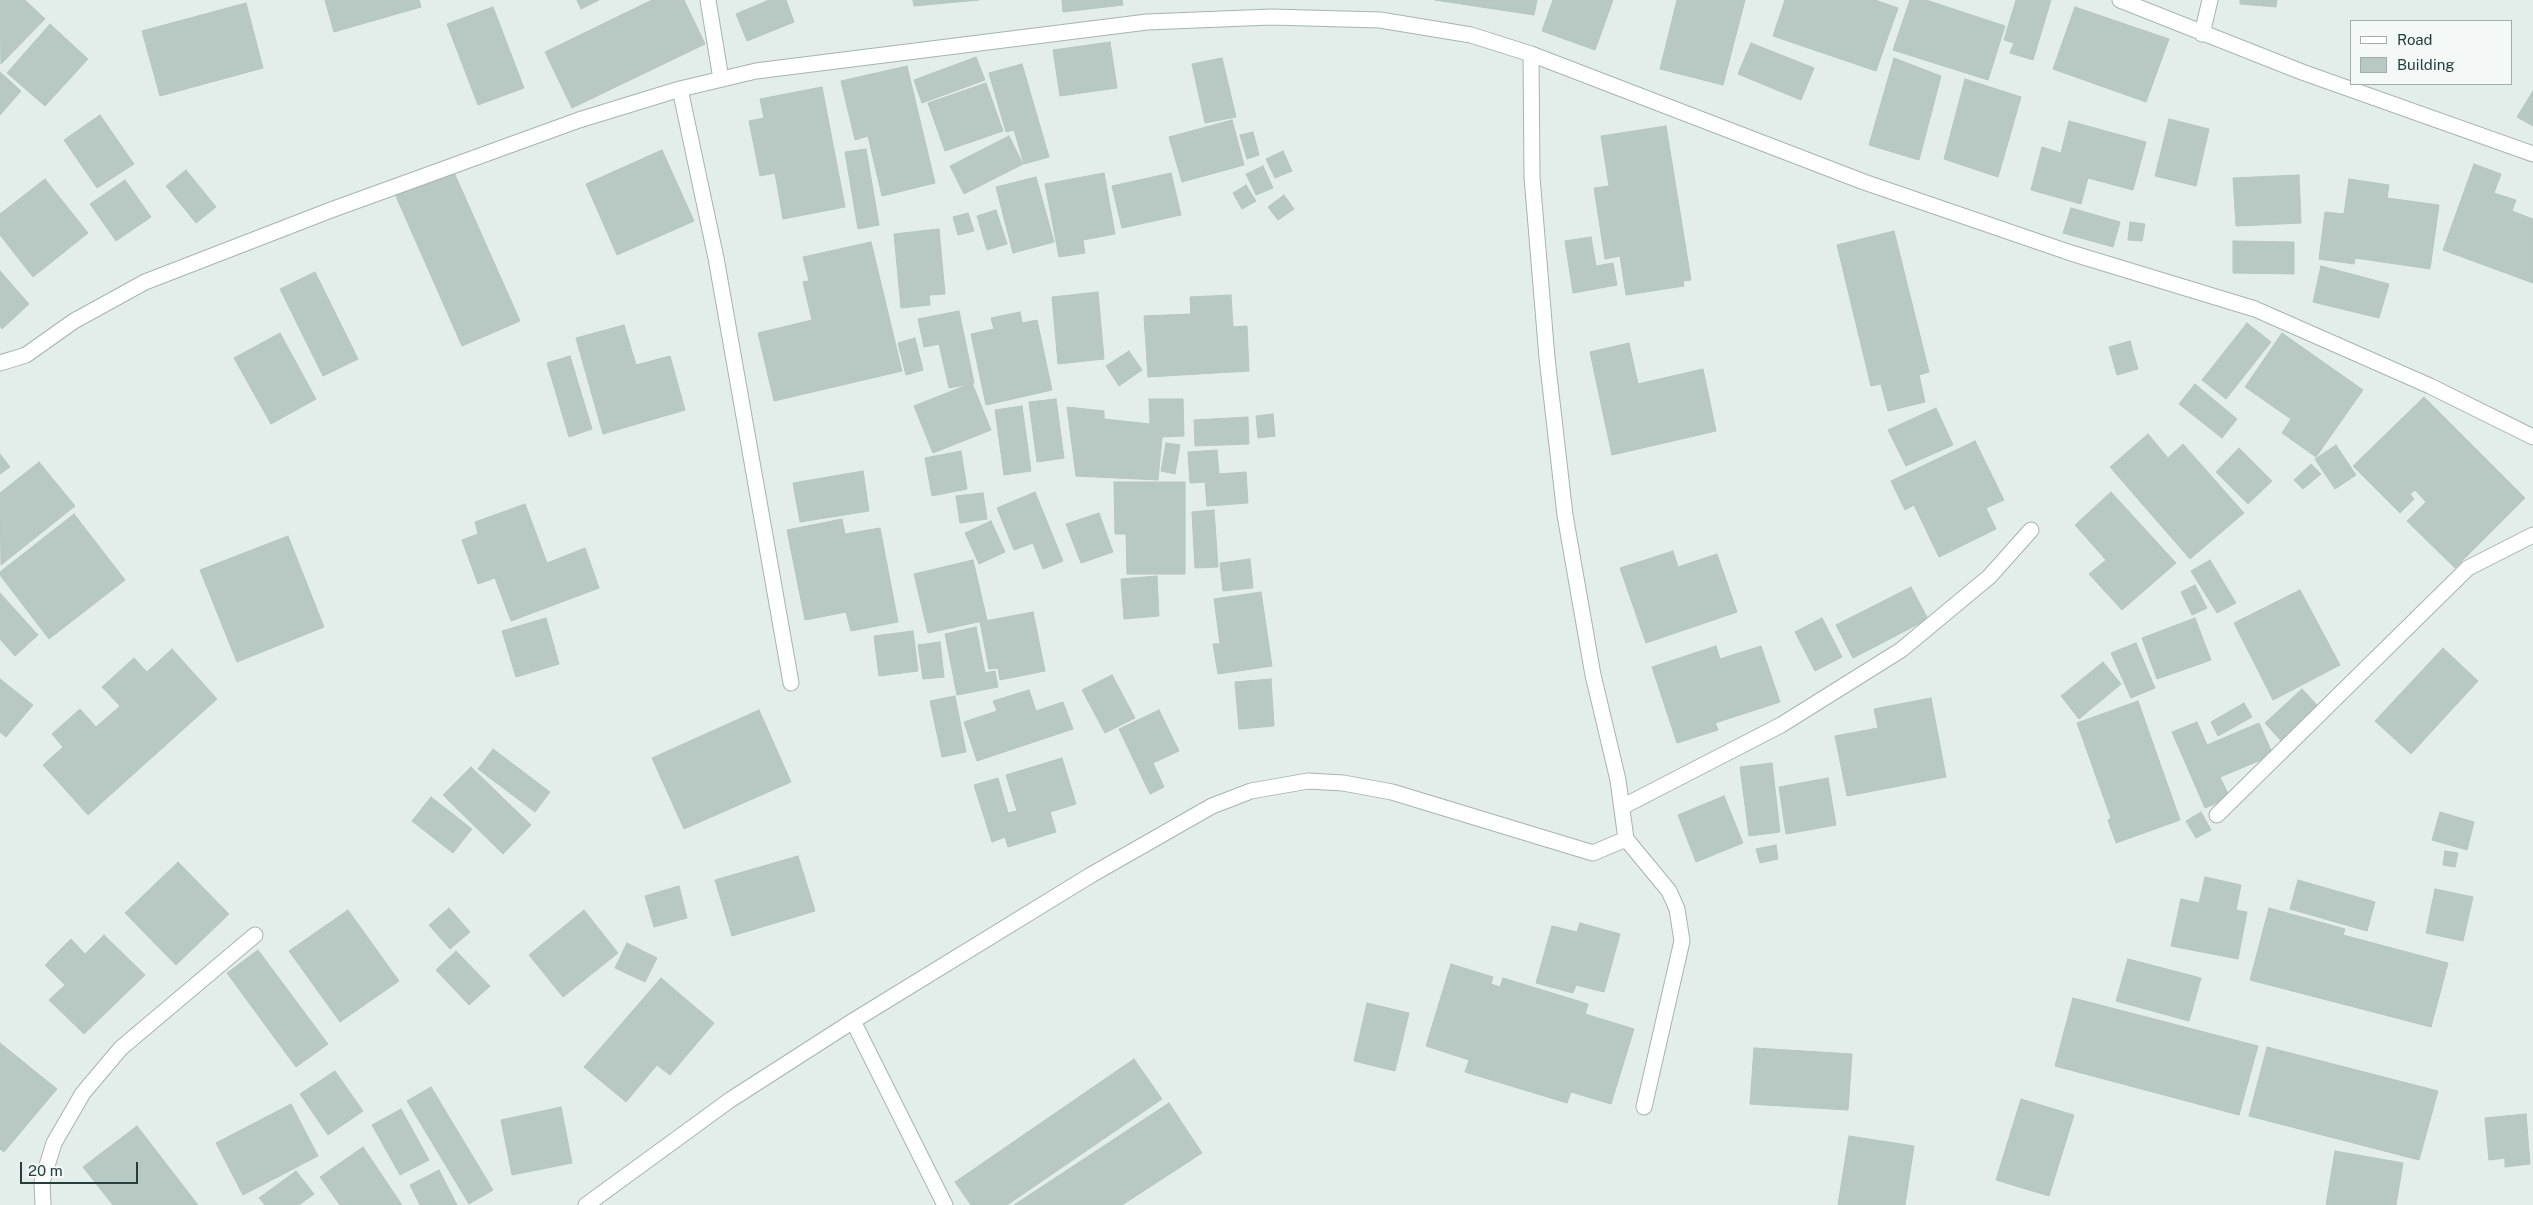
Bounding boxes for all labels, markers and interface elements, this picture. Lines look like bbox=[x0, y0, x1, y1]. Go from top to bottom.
legend bbox=[2350, 20, 2513, 85]
text: Road bbox=[2397, 31, 2433, 48]
text: Building bbox=[2397, 56, 2455, 73]
scale bar bbox=[22, 1152, 140, 1184]
text: 20 m bbox=[28, 1162, 63, 1179]

